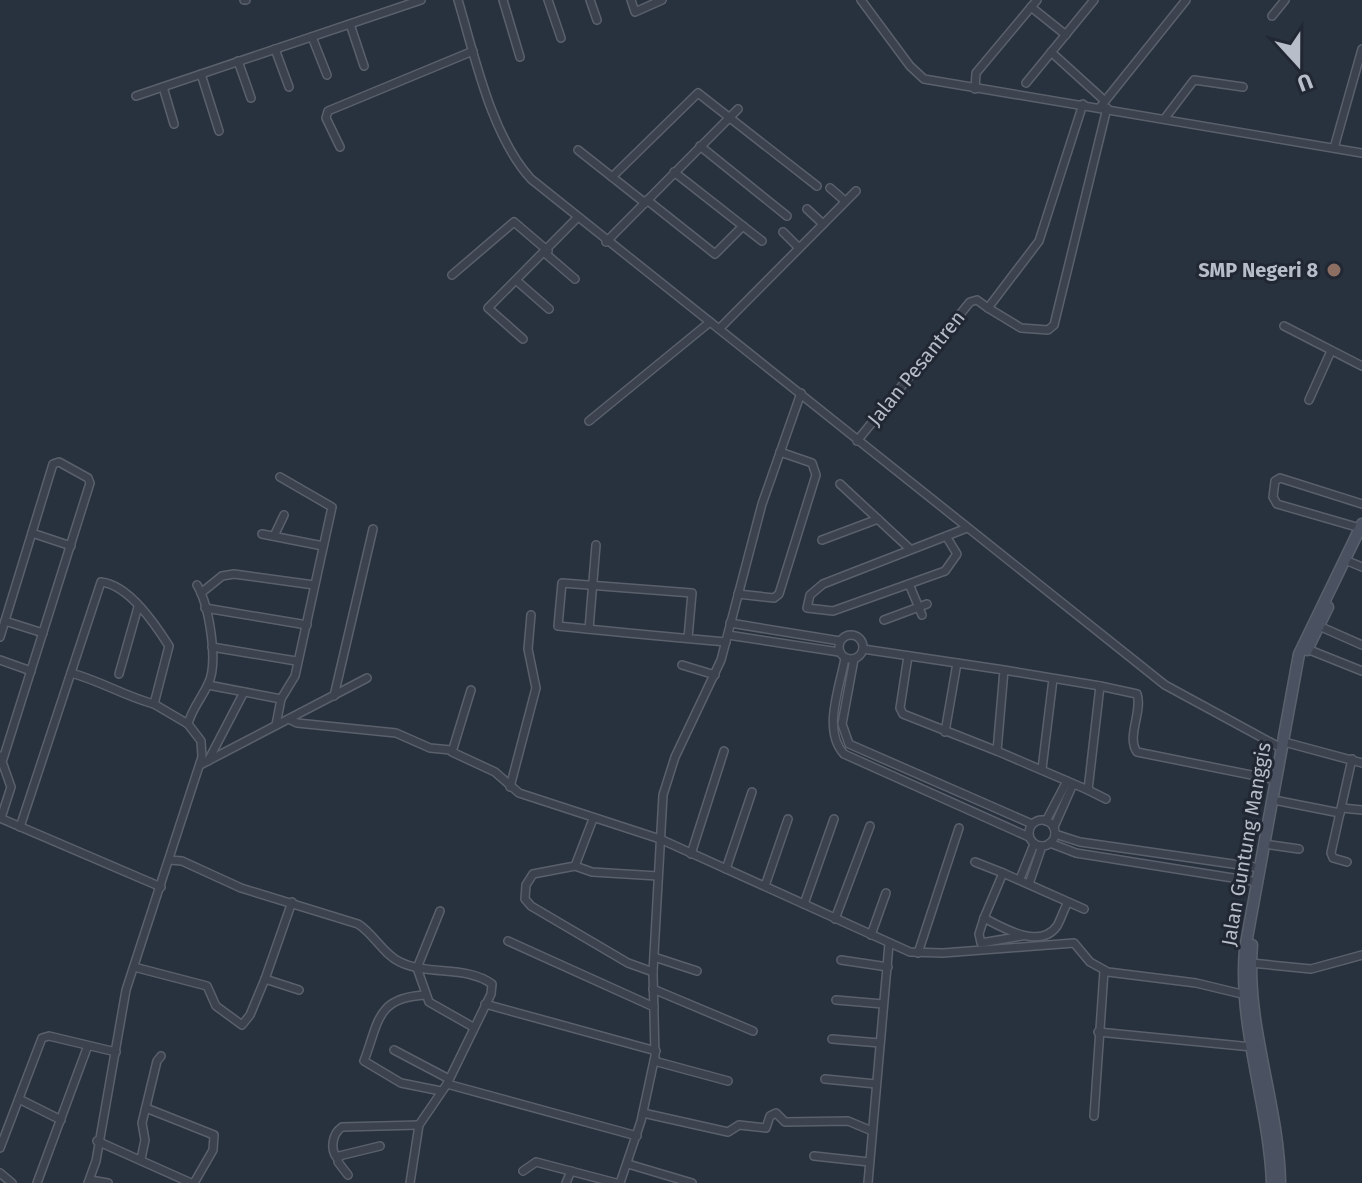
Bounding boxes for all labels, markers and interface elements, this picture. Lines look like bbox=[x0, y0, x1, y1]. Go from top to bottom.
north arrow bbox=[1258, 24, 1338, 104]
text: U bbox=[1293, 67, 1317, 97]
place label: SMP Negeri 8 bbox=[1198, 258, 1318, 282]
marker: SMP Negeri 8 bbox=[1325, 261, 1343, 279]
street label: Jalan Pesantren bbox=[862, 306, 970, 430]
street label: Jalan Guntung Manggis bbox=[1216, 740, 1276, 948]

